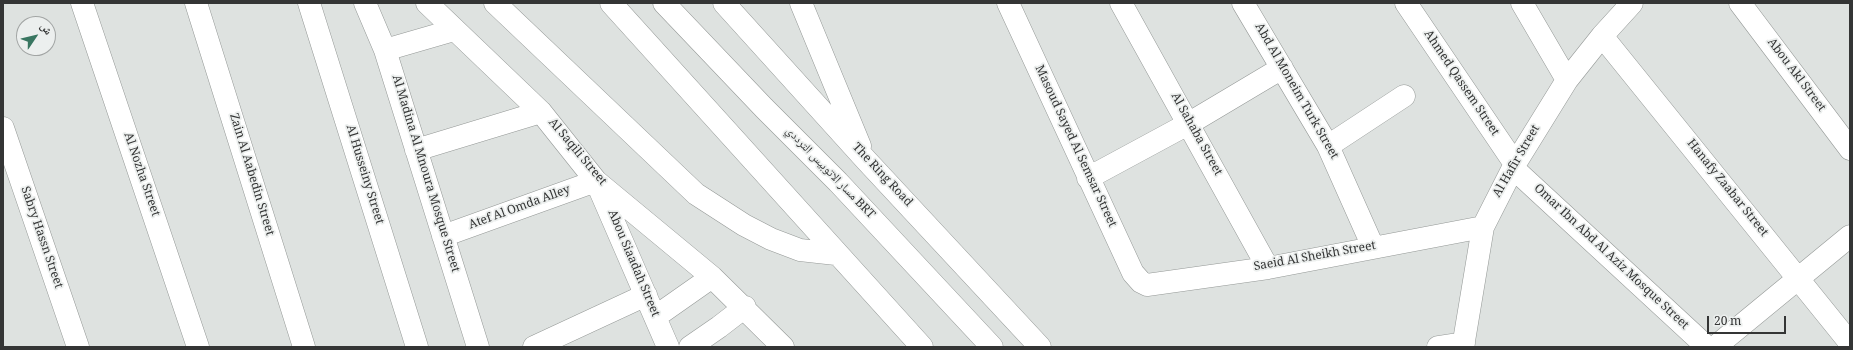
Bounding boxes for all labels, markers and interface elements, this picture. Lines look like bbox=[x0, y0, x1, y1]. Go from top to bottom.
north arrow bbox=[16, 16, 56, 56]
text: ش bbox=[34, 19, 57, 40]
street label: Abd Al Moneim Turk Street bbox=[1250, 21, 1340, 163]
street label: Ahmed Qassem Street bbox=[1419, 28, 1501, 140]
street label: Abou Akl Street bbox=[1763, 36, 1827, 116]
street label: Masoud Sayed Al Semsar Street bbox=[1030, 64, 1118, 230]
street label: Al Madina Al Mnoura Mosque Street bbox=[387, 74, 461, 274]
street label: Al Sahaba Street bbox=[1166, 91, 1224, 179]
street label: Zain Al Aabedin Street bbox=[225, 112, 275, 238]
street label: Al Saqili Street bbox=[544, 117, 608, 189]
street label: Al Husseiny Street bbox=[341, 123, 385, 227]
street label: Al Hafir Street bbox=[1491, 123, 1545, 201]
street label: مسار الاتوبيس الترددي BRT bbox=[781, 125, 877, 223]
street label: Al Nozha Street bbox=[119, 131, 161, 219]
street label: Hanafy Zaabar Street bbox=[1682, 137, 1770, 241]
street label: The Ring Road bbox=[848, 141, 914, 211]
street label: Omar Ibn Abd Al Aziz Mosque Street bbox=[1530, 182, 1690, 334]
street label: Atef Al Omda Alley bbox=[467, 184, 573, 234]
street label: Sabry Hassn Street bbox=[16, 185, 64, 291]
street label: Abou Siaadah Street bbox=[603, 208, 661, 320]
street label: Saeid Al Sheikh Street bbox=[1253, 240, 1377, 276]
scale bar bbox=[1709, 308, 1788, 334]
text: 20 m bbox=[1714, 312, 1741, 333]

